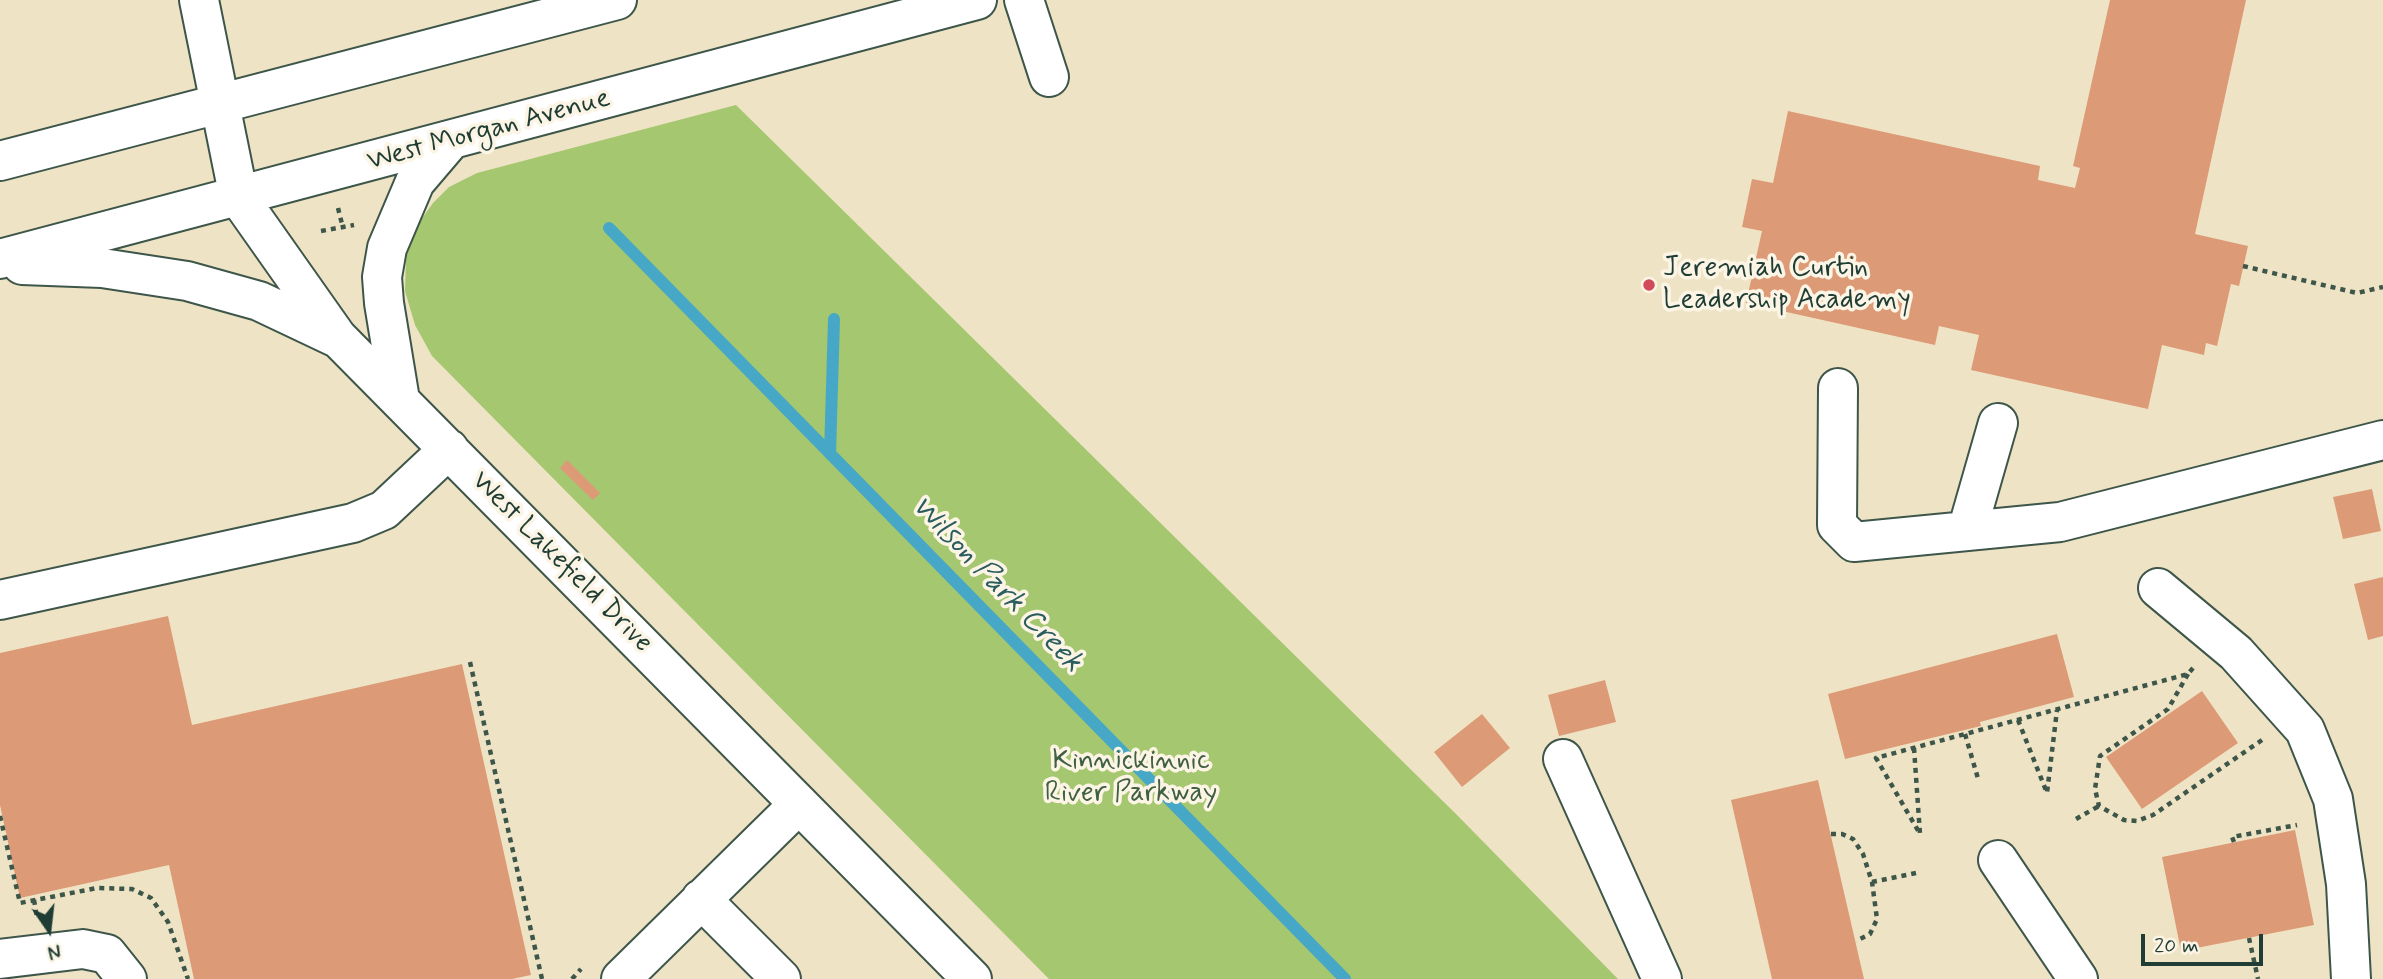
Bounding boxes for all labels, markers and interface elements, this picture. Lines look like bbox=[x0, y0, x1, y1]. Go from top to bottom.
street label: West Morgan Avenue bbox=[364, 82, 614, 180]
place label: Jeremiah Curtin Leadership Academy bbox=[1663, 252, 1911, 318]
marker: Jeremiah Curtin Leadership Academy bbox=[1641, 277, 1657, 293]
street label: West Lakefield Drive bbox=[463, 465, 659, 661]
water label: Wilson Park Creek bbox=[903, 489, 1089, 681]
park label: Kinnickinnic River Parkway bbox=[1045, 745, 1217, 811]
north arrow bbox=[14, 895, 84, 965]
scale bar bbox=[2145, 920, 2268, 964]
text: 20 m bbox=[2154, 932, 2199, 960]
text: N bbox=[45, 937, 63, 965]

